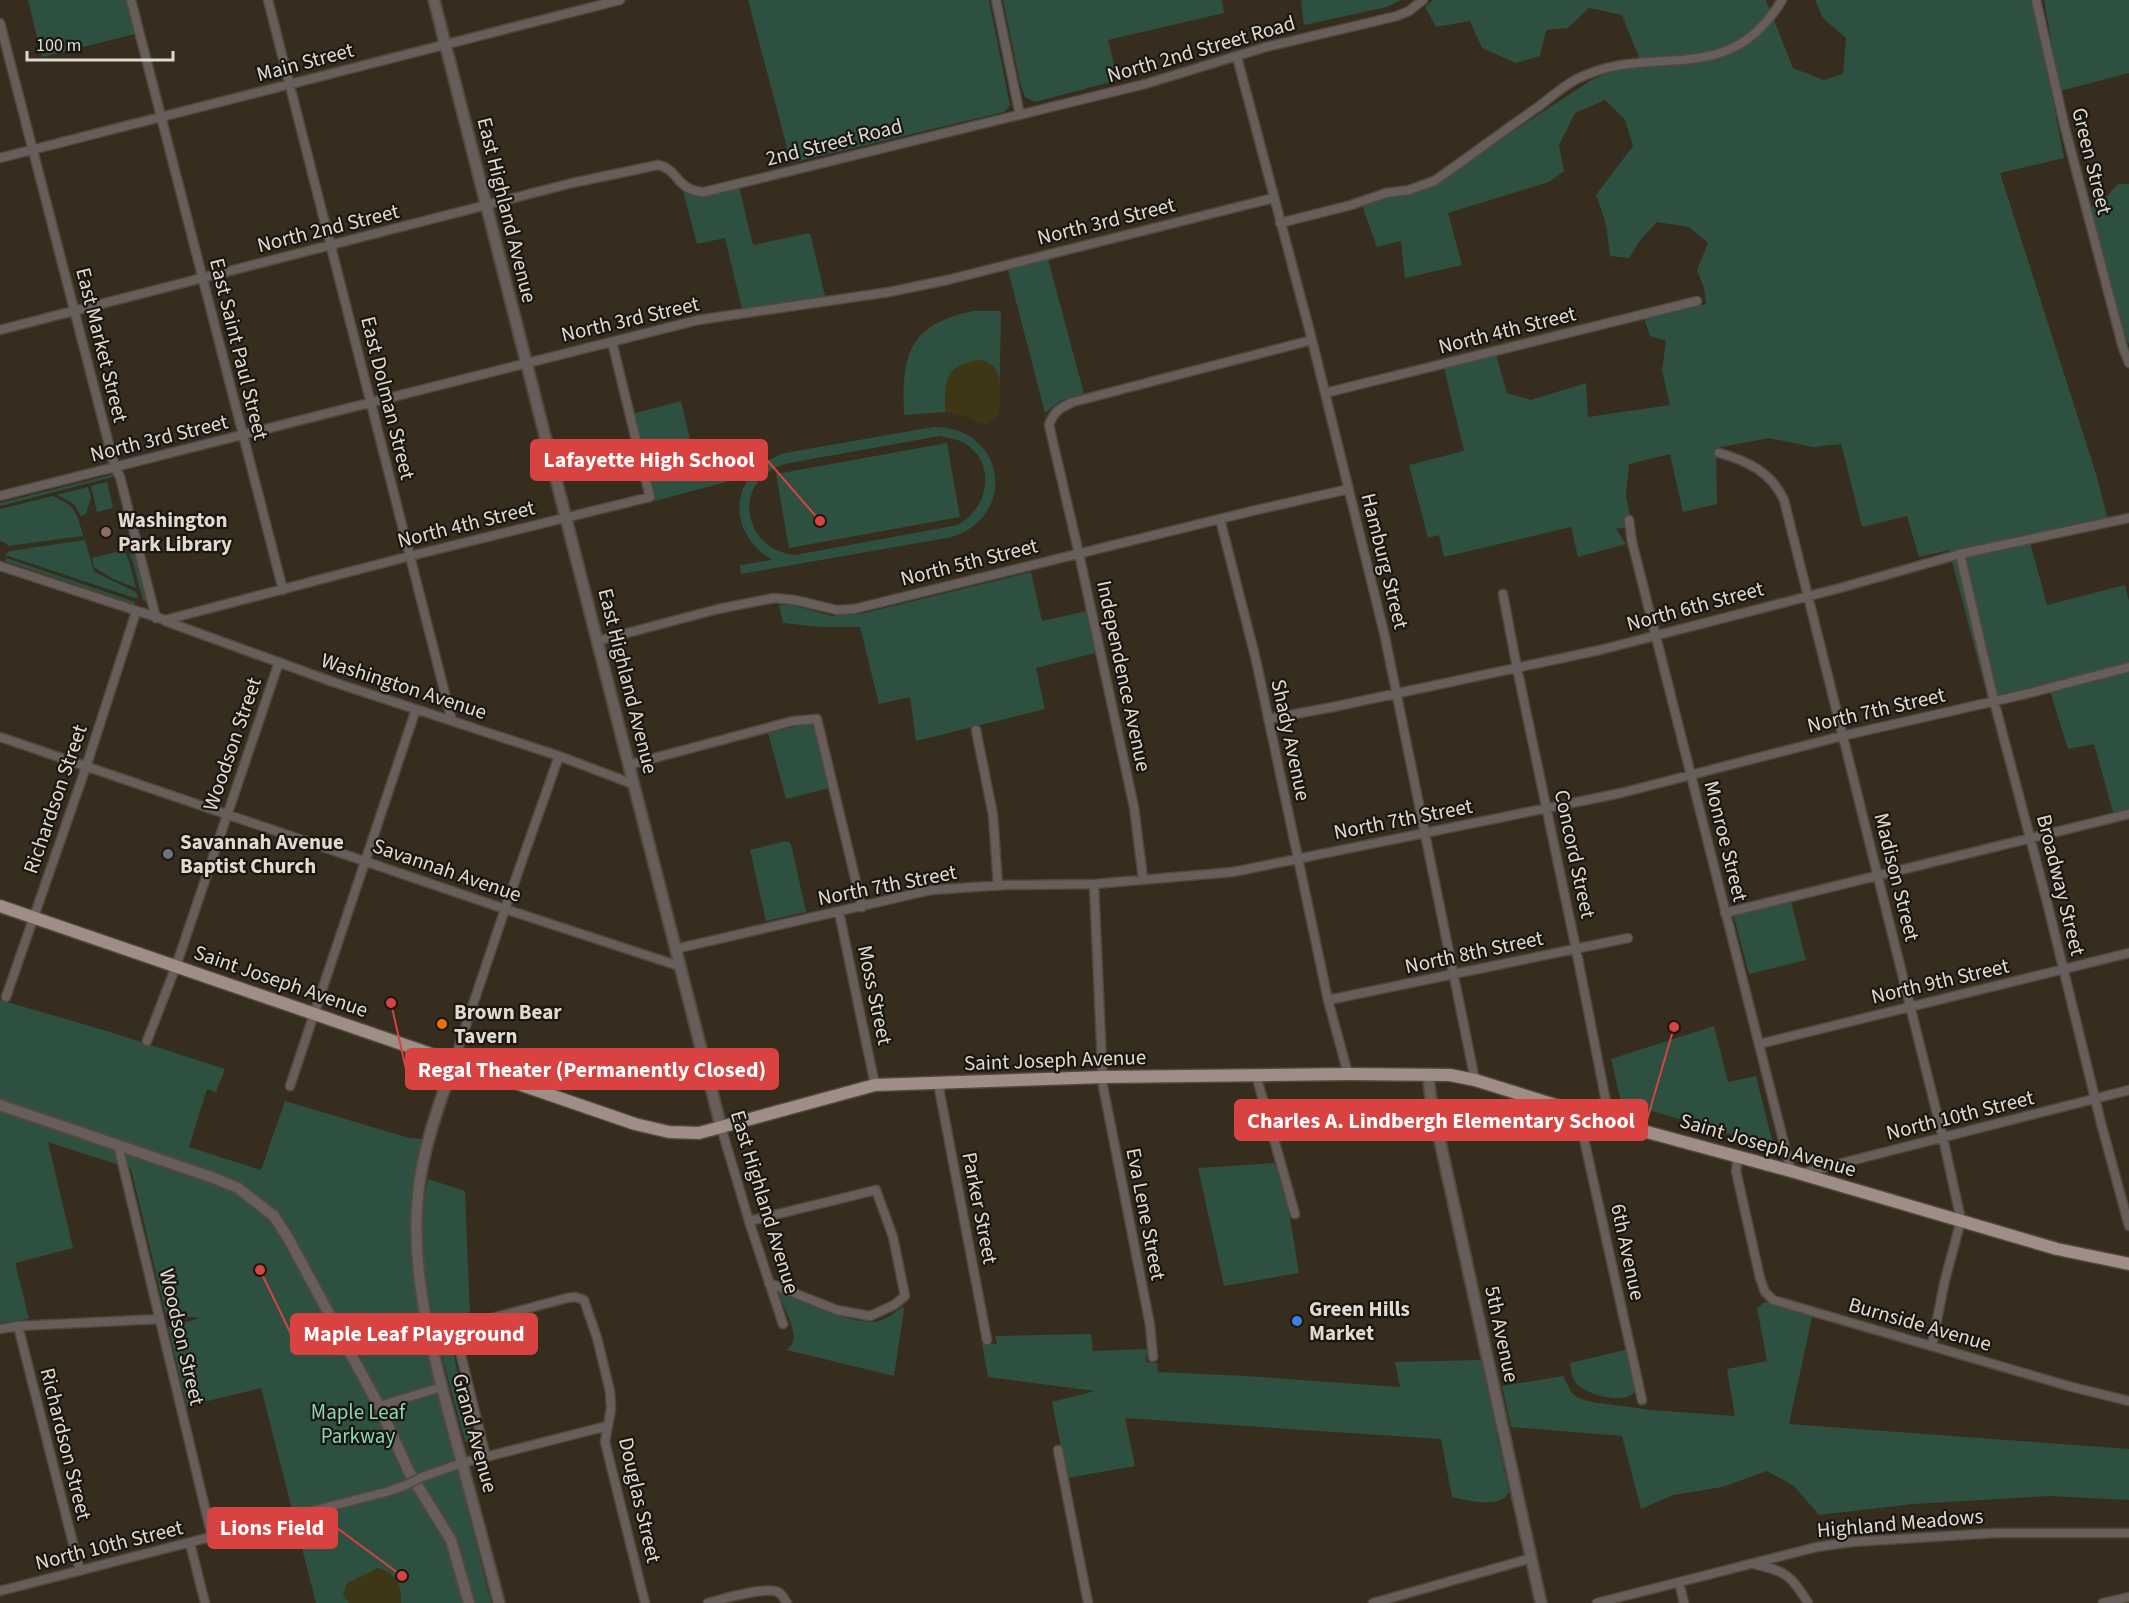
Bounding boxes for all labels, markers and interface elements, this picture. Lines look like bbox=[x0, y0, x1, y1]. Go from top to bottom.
street label: North 2nd Street Road bbox=[1103, 8, 1299, 90]
scale bar bbox=[27, 24, 172, 62]
text: 100 m bbox=[36, 33, 81, 58]
street label: Main Street bbox=[253, 35, 357, 89]
street label: Green Street bbox=[2064, 104, 2120, 218]
street label: 2nd Street Road bbox=[763, 111, 905, 173]
street label: East Highland Avenue bbox=[469, 114, 545, 306]
street label: North 3rd Street bbox=[1034, 189, 1178, 253]
street label: North 2nd Street bbox=[254, 196, 402, 260]
street label: East Saint Paul Street bbox=[202, 255, 276, 443]
street label: East Market Street bbox=[68, 264, 136, 426]
street label: North 3rd Street bbox=[558, 289, 702, 349]
street label: North 4th Street bbox=[1435, 298, 1579, 362]
street label: East Dolman Street bbox=[353, 313, 423, 483]
street label: North 3rd Street bbox=[87, 406, 231, 470]
callout: Lafayette High School bbox=[531, 440, 767, 480]
text: Lafayette High School bbox=[543, 444, 755, 476]
street label: Hamburg Street bbox=[1354, 490, 1416, 632]
street label: North 4th Street bbox=[394, 492, 538, 556]
place label: Washington Park Library bbox=[118, 505, 232, 559]
marker: Washington Park Library bbox=[99, 525, 113, 539]
street label: North 5th Street bbox=[897, 530, 1041, 594]
street label: North 6th Street bbox=[1623, 573, 1767, 639]
street label: Independence Avenue bbox=[1089, 578, 1159, 774]
street label: East Highland Avenue bbox=[590, 585, 666, 777]
street label: Washington Avenue bbox=[317, 645, 491, 727]
street label: Woodson Street bbox=[195, 673, 269, 815]
street label: Shady Avenue bbox=[1263, 676, 1319, 804]
street label: North 7th Street bbox=[1804, 680, 1948, 740]
street label: Richardson Street bbox=[15, 720, 95, 878]
street label: Monroe Street bbox=[1696, 777, 1756, 905]
street label: Concord Street bbox=[1547, 787, 1603, 921]
street label: North 7th Street bbox=[1331, 791, 1475, 847]
street label: Madison Street bbox=[1867, 810, 1927, 944]
street label: Broadway Street bbox=[2029, 811, 2093, 959]
place label: Savannah Avenue Baptist Church bbox=[180, 827, 344, 881]
street label: Savannah Avenue bbox=[369, 830, 525, 910]
marker: Savannah Avenue Baptist Church bbox=[161, 847, 175, 861]
street label: North 7th Street bbox=[815, 857, 959, 913]
street label: North 8th Street bbox=[1402, 923, 1546, 981]
street label: Saint Joseph Avenue bbox=[190, 937, 372, 1025]
street label: Moss Street bbox=[850, 942, 900, 1048]
street label: North 9th Street bbox=[1868, 951, 2012, 1011]
place label: Brown Bear Tavern bbox=[454, 997, 562, 1051]
marker: Brown Bear Tavern bbox=[435, 1017, 449, 1031]
street label: Saint Joseph Avenue bbox=[963, 1042, 1147, 1078]
callout: Regal Theater (Permanently Closed) bbox=[406, 1049, 778, 1089]
text: Regal Theater (Permanently Closed) bbox=[418, 1054, 766, 1086]
street label: North 10th Street bbox=[1883, 1082, 2037, 1148]
callout: Charles A. Lindbergh Elementary School bbox=[1235, 1100, 1647, 1140]
text: Charles A. Lindbergh Elementary School bbox=[1247, 1105, 1636, 1137]
street label: Saint Joseph Avenue bbox=[1676, 1105, 1860, 1185]
street label: East Highland Avenue bbox=[723, 1107, 807, 1297]
street label: Eva Lene Street bbox=[1118, 1145, 1174, 1283]
street label: Parker Street bbox=[954, 1149, 1006, 1267]
street label: 6th Avenue bbox=[1603, 1201, 1653, 1303]
street label: Woodson Street bbox=[152, 1266, 212, 1408]
street label: 5th Avenue bbox=[1477, 1283, 1527, 1385]
street label: Burnside Avenue bbox=[1845, 1289, 1995, 1359]
place label: Green Hills Market bbox=[1309, 1294, 1410, 1348]
callout: Maple Leaf Playground bbox=[291, 1314, 537, 1354]
marker: Green Hills Market bbox=[1290, 1314, 1304, 1328]
text: Maple Leaf Playground bbox=[303, 1318, 525, 1350]
street label: Richardson Street bbox=[33, 1365, 99, 1523]
street label: Grand Avenue bbox=[445, 1370, 505, 1496]
park label: Maple Leaf Parkway bbox=[311, 1397, 406, 1451]
street label: Douglas Street bbox=[611, 1434, 669, 1566]
street label: Highland Meadows bbox=[1816, 1501, 1985, 1545]
callout: Lions Field bbox=[208, 1508, 337, 1548]
street label: North 10th Street bbox=[32, 1512, 186, 1578]
text: Lions Field bbox=[220, 1512, 324, 1544]

